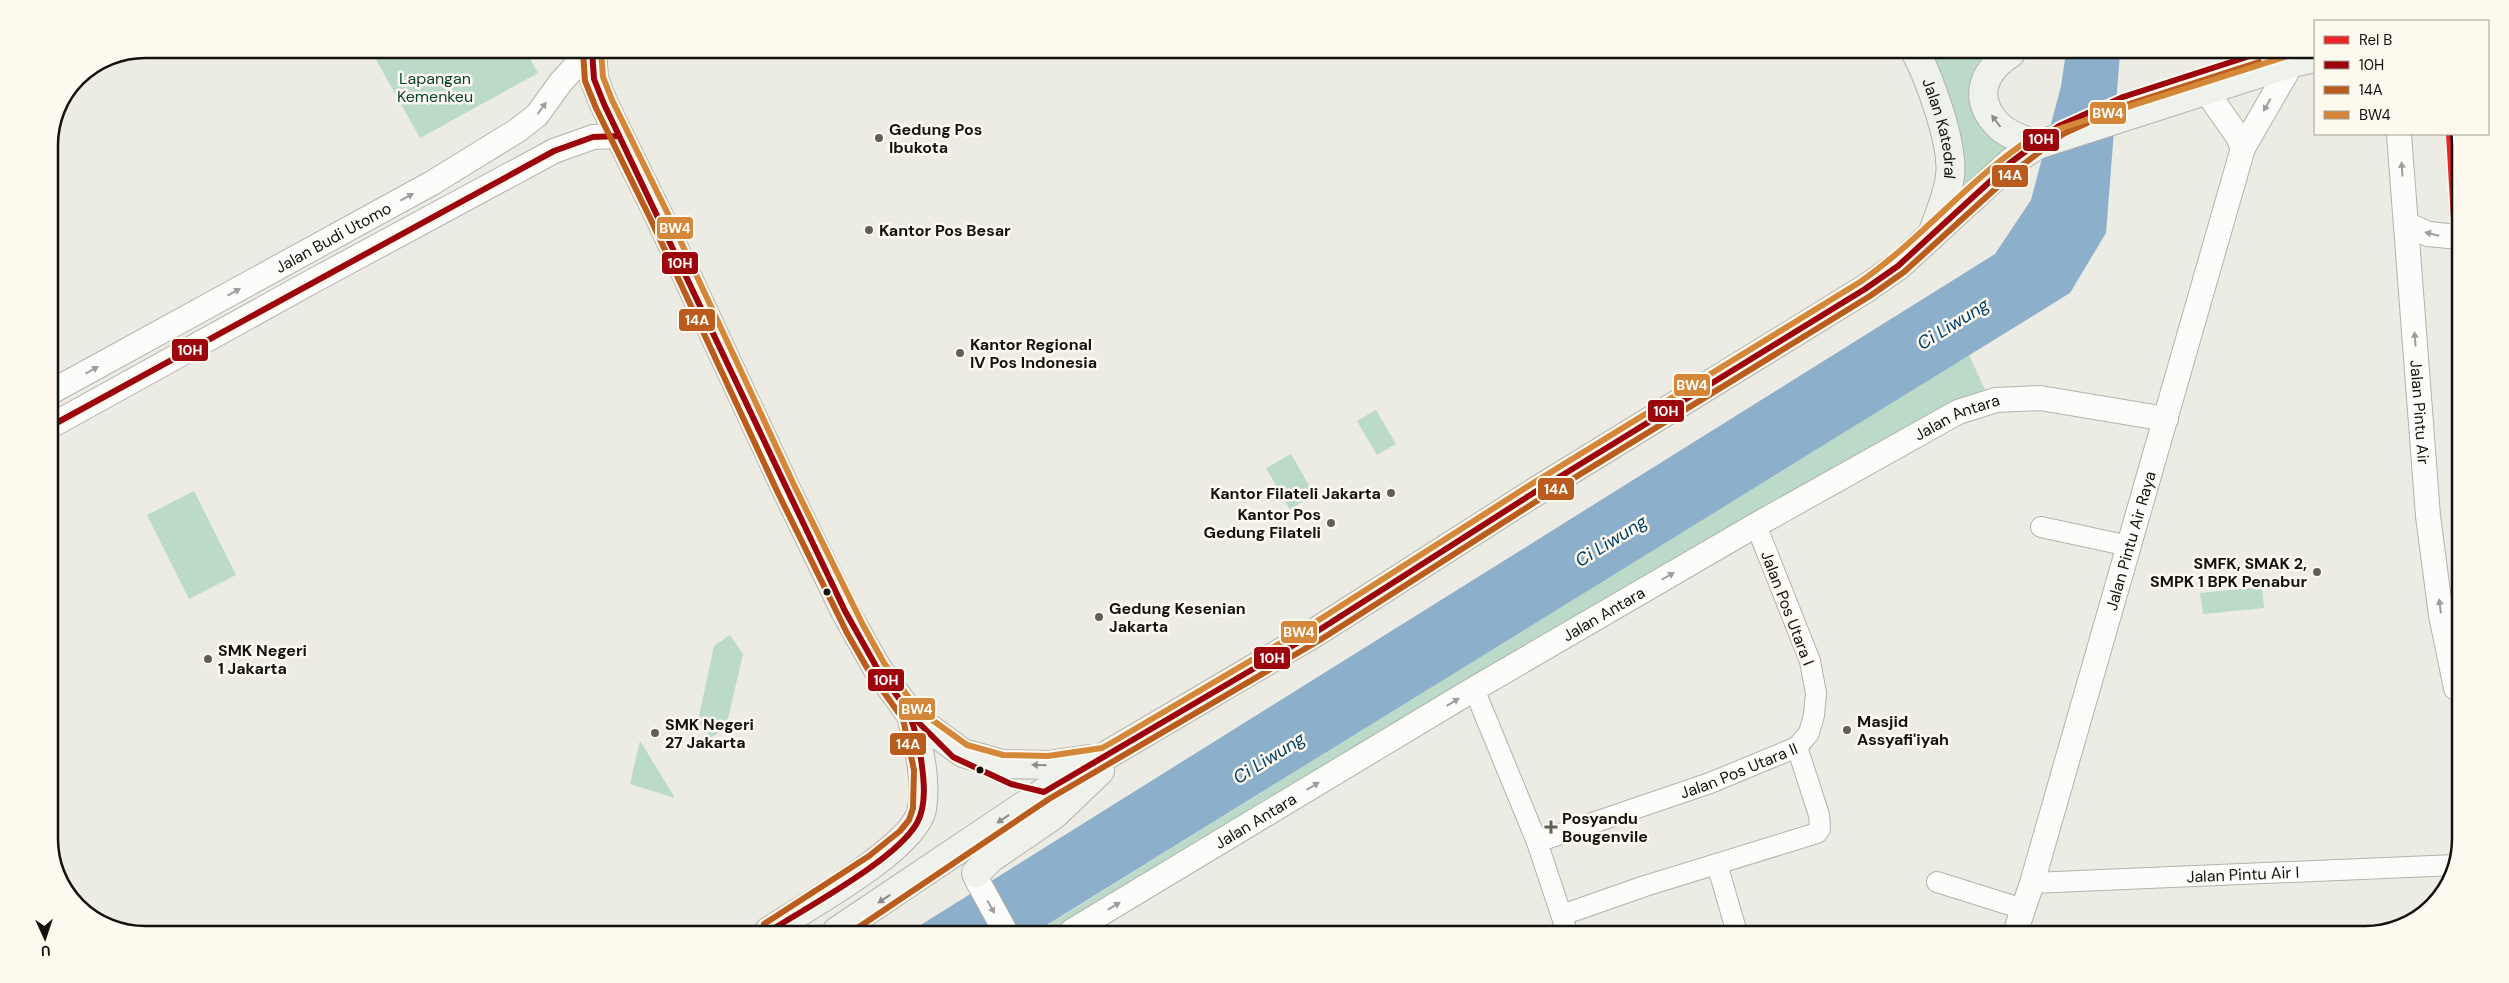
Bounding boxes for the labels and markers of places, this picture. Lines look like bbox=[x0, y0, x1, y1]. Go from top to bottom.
place label: Gedung Pos Ibukota bbox=[889, 119, 982, 158]
marker: Gedung Pos Ibukota bbox=[873, 132, 885, 144]
place label: Kantor Pos Besar bbox=[879, 220, 1011, 241]
marker: Kantor Pos Besar bbox=[863, 224, 875, 236]
place label: Kantor Regional IV Pos Indonesia bbox=[970, 334, 1097, 373]
marker: Kantor Regional IV Pos Indonesia bbox=[954, 347, 966, 359]
place label: Kantor Filateli Jakarta bbox=[1210, 483, 1381, 504]
marker: Kantor Filateli Jakarta bbox=[1385, 487, 1397, 499]
place label: Kantor Pos Gedung Filateli bbox=[1204, 504, 1321, 543]
marker: Kantor Pos Gedung Filateli bbox=[1325, 517, 1337, 529]
place label: SMFK, SMAK 2, SMPK 1 BPK Penabur bbox=[2150, 553, 2307, 592]
marker: SMFK, SMAK 2, SMPK 1 BPK Penabur bbox=[2311, 566, 2323, 578]
unlabelled marker bbox=[822, 587, 832, 597]
place label: Gedung Kesenian Jakarta bbox=[1109, 598, 1246, 637]
marker: Gedung Kesenian Jakarta bbox=[1093, 611, 1105, 623]
place label: SMK Negeri 1 Jakarta bbox=[218, 640, 307, 679]
marker: SMK Negeri 1 Jakarta bbox=[202, 653, 214, 665]
place label: Masjid Assyafi'iyah bbox=[1857, 711, 1949, 750]
place label: SMK Negeri 27 Jakarta bbox=[665, 714, 754, 753]
marker: Masjid Assyafi'iyah bbox=[1841, 724, 1853, 736]
marker: SMK Negeri 27 Jakarta bbox=[649, 727, 661, 739]
unlabelled marker bbox=[975, 765, 985, 775]
place label: Posyandu Bougenvile bbox=[1562, 808, 1648, 847]
marker: Posyandu Bougenvile bbox=[1544, 820, 1558, 834]

